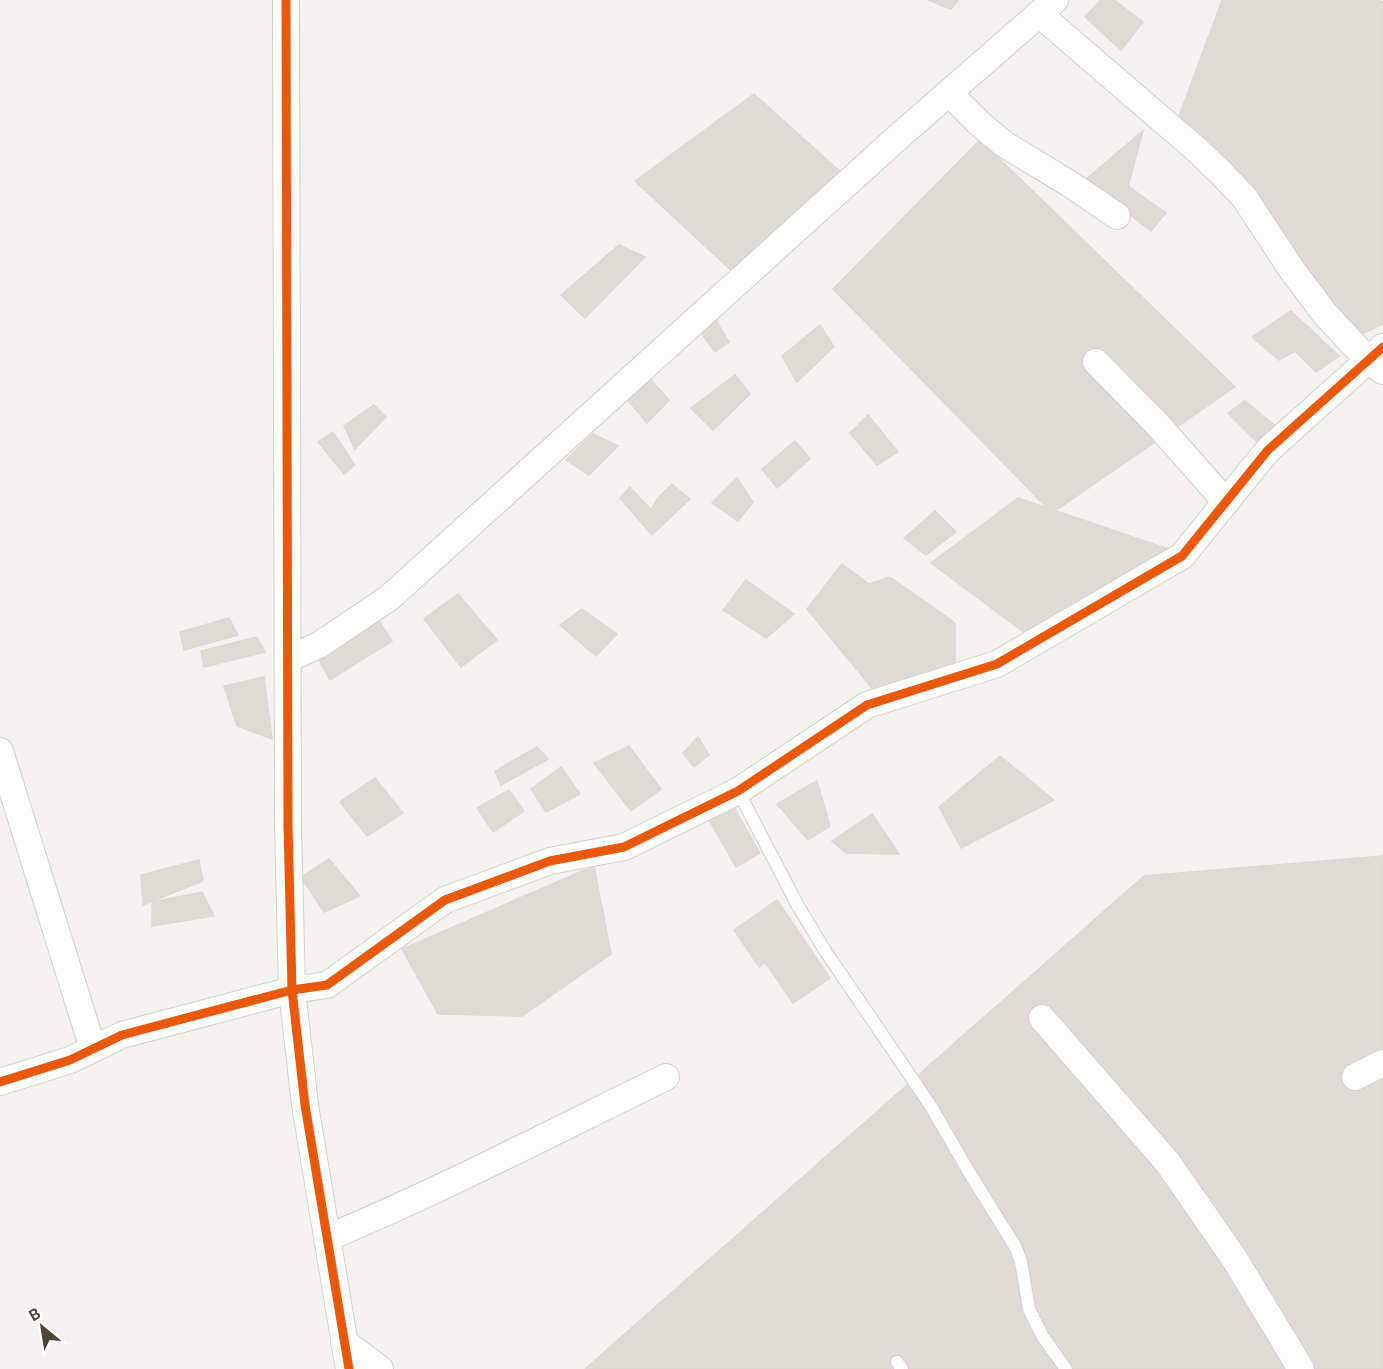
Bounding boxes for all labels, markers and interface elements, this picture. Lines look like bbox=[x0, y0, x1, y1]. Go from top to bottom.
north arrow bbox=[12, 1297, 72, 1357]
text: B bbox=[25, 1303, 44, 1326]

